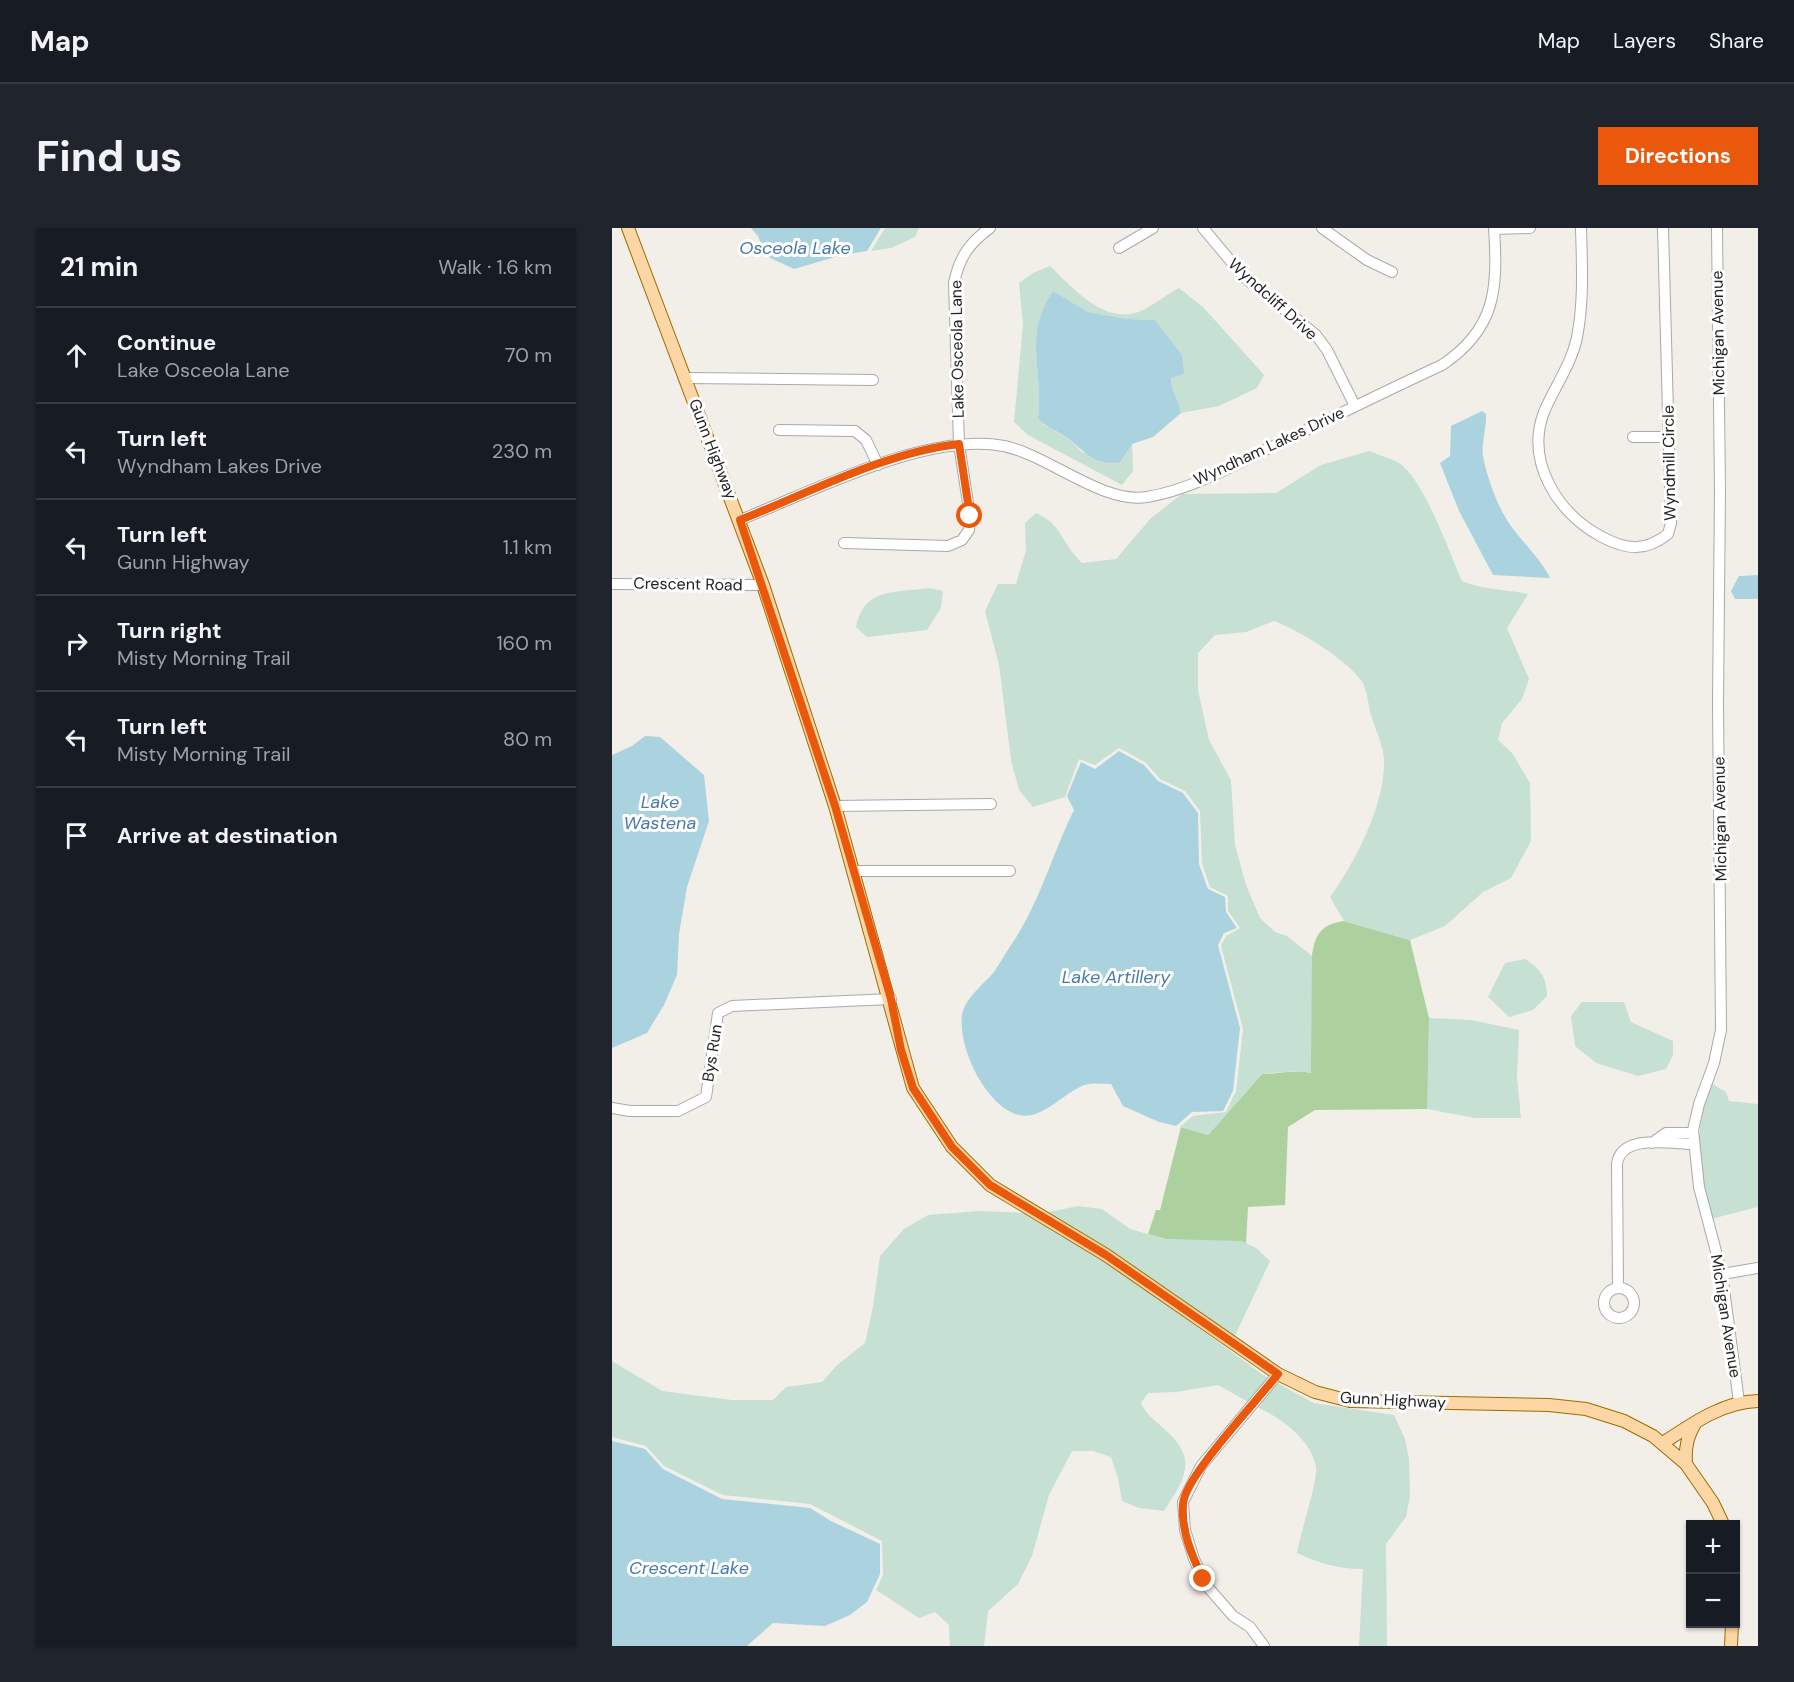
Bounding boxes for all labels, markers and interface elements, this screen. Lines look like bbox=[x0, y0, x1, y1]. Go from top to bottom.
text: Map bbox=[30, 23, 90, 60]
text: Map bbox=[1538, 27, 1580, 55]
text: Layers bbox=[1613, 27, 1676, 55]
text: Share bbox=[1709, 27, 1764, 55]
button: Directions bbox=[1598, 127, 1758, 185]
text: Find us bbox=[36, 129, 182, 184]
water label: Osceola Lake bbox=[739, 236, 851, 260]
text: 21 min bbox=[60, 250, 138, 284]
street label: Wyndcliff Drive bbox=[1224, 253, 1322, 345]
text: Walk · 1.6 km bbox=[438, 254, 552, 280]
street label: Michigan Avenue bbox=[1706, 270, 1730, 396]
street label: Lake Osceola Lane bbox=[945, 280, 969, 418]
text: Continue bbox=[117, 328, 216, 357]
icon: ahead bbox=[60, 339, 93, 372]
text: 70 m bbox=[505, 342, 552, 368]
text: Lake Osceola Lane bbox=[117, 357, 290, 383]
street label: Gunn Highway bbox=[684, 396, 742, 502]
street label: Wyndham Lakes Drive bbox=[1190, 402, 1348, 490]
street label: Wyndmill Circle bbox=[1657, 405, 1681, 521]
text: Turn left bbox=[117, 424, 207, 453]
icon: left bbox=[60, 435, 93, 468]
text: 230 m bbox=[492, 438, 552, 464]
text: Wyndham Lakes Drive bbox=[117, 453, 322, 479]
route start bbox=[956, 502, 982, 528]
text: Turn left bbox=[117, 520, 207, 549]
icon: left bbox=[60, 531, 93, 564]
text: 1.1 km bbox=[503, 534, 552, 560]
text: Gunn Highway bbox=[117, 549, 250, 575]
street label: Crescent Road bbox=[633, 573, 743, 595]
text: Turn right bbox=[117, 616, 222, 645]
icon: right bbox=[60, 627, 93, 660]
text: 160 m bbox=[496, 630, 552, 656]
text: Misty Morning Trail bbox=[117, 645, 290, 671]
text: Turn left bbox=[117, 712, 207, 741]
icon: left bbox=[60, 723, 93, 756]
text: 80 m bbox=[503, 726, 552, 752]
text: Misty Morning Trail bbox=[117, 741, 290, 767]
street label: Michigan Avenue bbox=[1708, 756, 1732, 882]
water label: Lake Wastena bbox=[624, 790, 696, 835]
icon: arrive bbox=[60, 819, 93, 852]
text: Arrive at destination bbox=[117, 821, 338, 850]
water label: Lake Artillery bbox=[1062, 965, 1171, 989]
street label: Bys Run bbox=[697, 1023, 727, 1083]
street label: Michigan Avenue bbox=[1706, 1253, 1746, 1379]
street label: Gunn Highway bbox=[1339, 1387, 1447, 1413]
map controls bbox=[1686, 1520, 1740, 1628]
button: + bbox=[1686, 1520, 1740, 1574]
water label: Crescent Lake bbox=[629, 1556, 749, 1580]
route end bbox=[1189, 1565, 1215, 1591]
button: − bbox=[1686, 1574, 1740, 1628]

